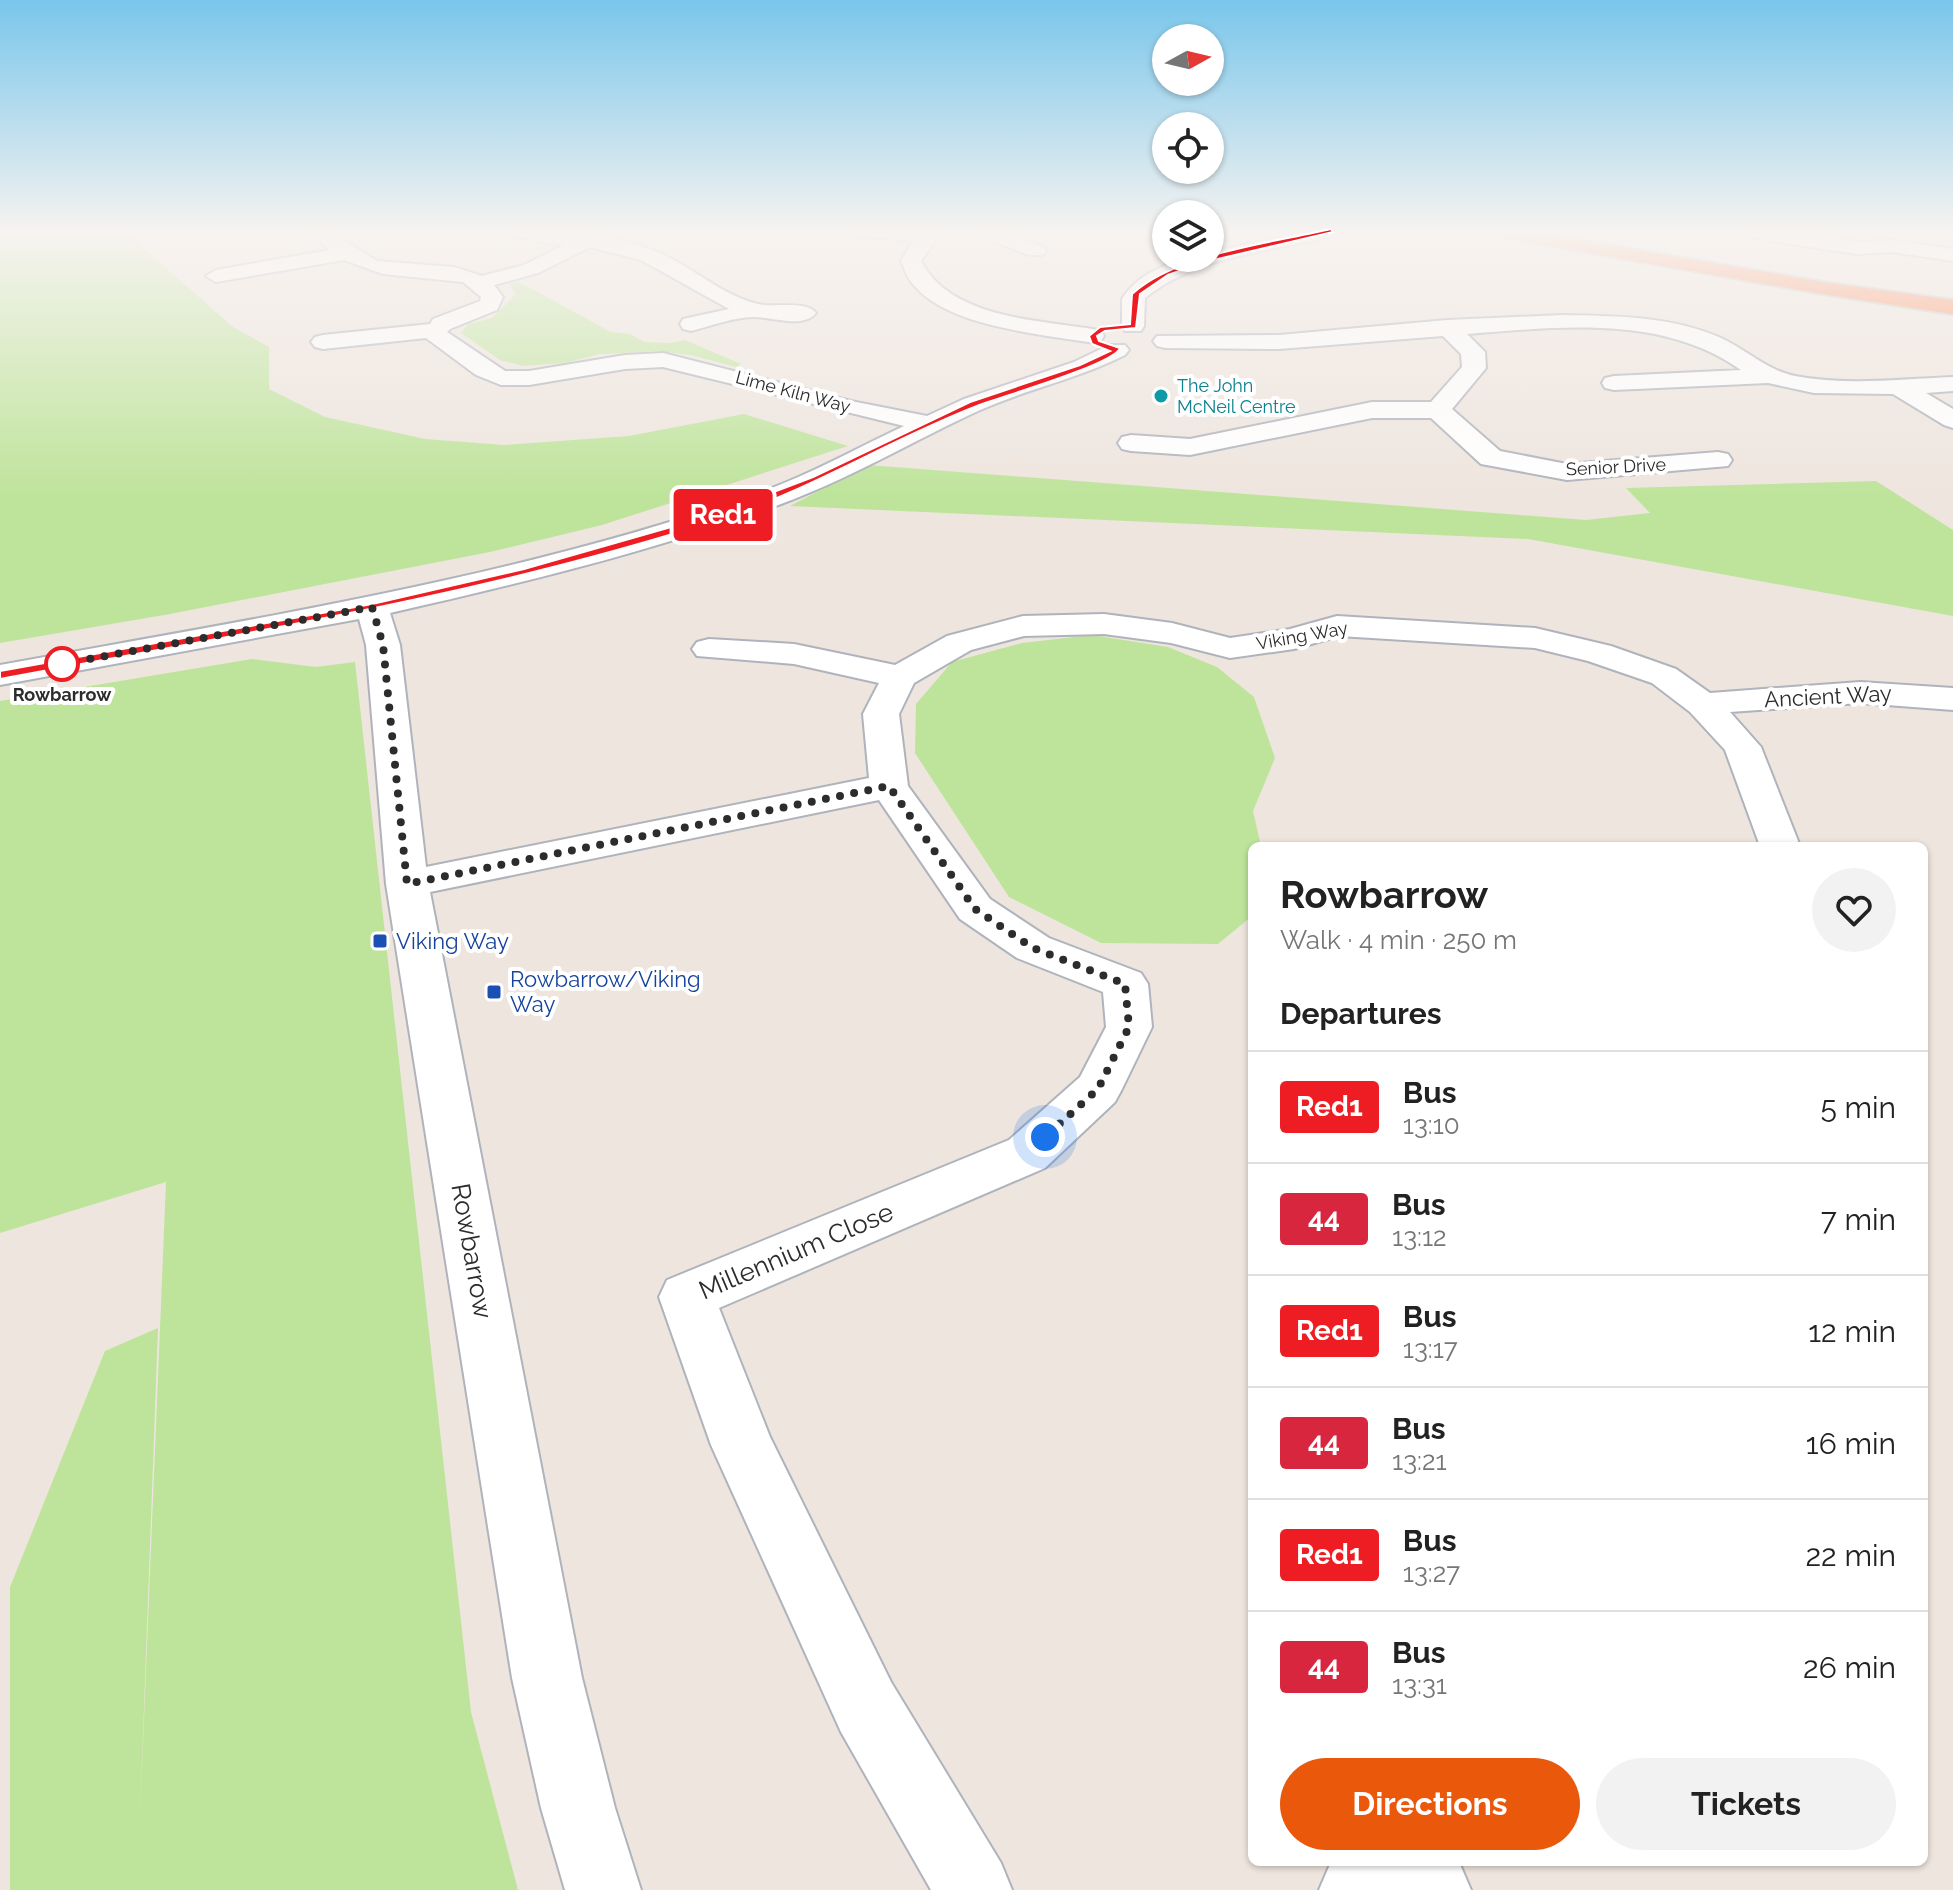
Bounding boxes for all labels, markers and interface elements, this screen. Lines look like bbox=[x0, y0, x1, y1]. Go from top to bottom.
north arrow bbox=[1152, 24, 1224, 96]
map controls bbox=[1152, 24, 1224, 272]
button: locate bbox=[1152, 112, 1224, 184]
button: layers bbox=[1152, 200, 1224, 272]
street label: Lime Kiln Way bbox=[733, 366, 853, 417]
place label: The John McNeil Centre bbox=[1177, 375, 1296, 417]
marker: The John McNeil Centre bbox=[1152, 387, 1170, 405]
street label: Senior Drive bbox=[1565, 453, 1667, 480]
line badge: Red1 bbox=[667, 489, 779, 541]
text: Red1 bbox=[690, 498, 756, 531]
street label: Viking Way bbox=[1255, 617, 1349, 654]
marker: Rowbarrow bbox=[45, 647, 79, 681]
street label: Ancient Way bbox=[1763, 680, 1893, 712]
place label: Rowbarrow bbox=[13, 684, 112, 705]
button: heart bbox=[1812, 868, 1896, 952]
text: Rowbarrow bbox=[1280, 872, 1488, 917]
text: Walk · 4 min · 250 m bbox=[1280, 925, 1517, 955]
place label: Viking Way bbox=[396, 928, 509, 954]
marker: Viking Way bbox=[371, 932, 389, 950]
place label: Rowbarrow/Viking Way bbox=[510, 966, 701, 1017]
marker: Rowbarrow/Viking Way bbox=[485, 983, 503, 1001]
text: Departures bbox=[1280, 996, 1442, 1031]
text: Bus bbox=[1403, 1075, 1457, 1110]
text: Red1 bbox=[1296, 1090, 1363, 1123]
text: 5 min bbox=[1820, 1090, 1896, 1125]
text: 13:10 bbox=[1403, 1110, 1460, 1140]
your location bbox=[1025, 1117, 1065, 1157]
street label: Rowbarrow bbox=[445, 1181, 499, 1321]
text: Bus bbox=[1392, 1187, 1446, 1222]
street label: Millennium Close bbox=[694, 1197, 898, 1305]
text: 44 bbox=[1308, 1202, 1340, 1235]
text: 7 min bbox=[1821, 1202, 1896, 1237]
text: 13:12 bbox=[1392, 1222, 1447, 1252]
text: Bus bbox=[1403, 1299, 1457, 1334]
text: Red1 bbox=[1296, 1314, 1363, 1347]
text: 12 min bbox=[1808, 1314, 1896, 1349]
text: 13:17 bbox=[1403, 1334, 1458, 1364]
text: Bus bbox=[1392, 1411, 1446, 1446]
text: 44 bbox=[1308, 1426, 1340, 1459]
text: 16 min bbox=[1806, 1426, 1896, 1461]
text: 13:21 bbox=[1392, 1446, 1447, 1476]
text: Bus bbox=[1403, 1523, 1457, 1558]
text: Red1 bbox=[1296, 1538, 1363, 1571]
text: 22 min bbox=[1805, 1538, 1896, 1573]
text: 13:27 bbox=[1403, 1558, 1460, 1588]
text: Bus bbox=[1392, 1635, 1446, 1670]
text: 44 bbox=[1308, 1650, 1340, 1683]
text: 26 min bbox=[1803, 1650, 1896, 1685]
text: 13:31 bbox=[1392, 1670, 1447, 1700]
button: Directions bbox=[1280, 1758, 1580, 1850]
button: Tickets bbox=[1596, 1758, 1896, 1850]

